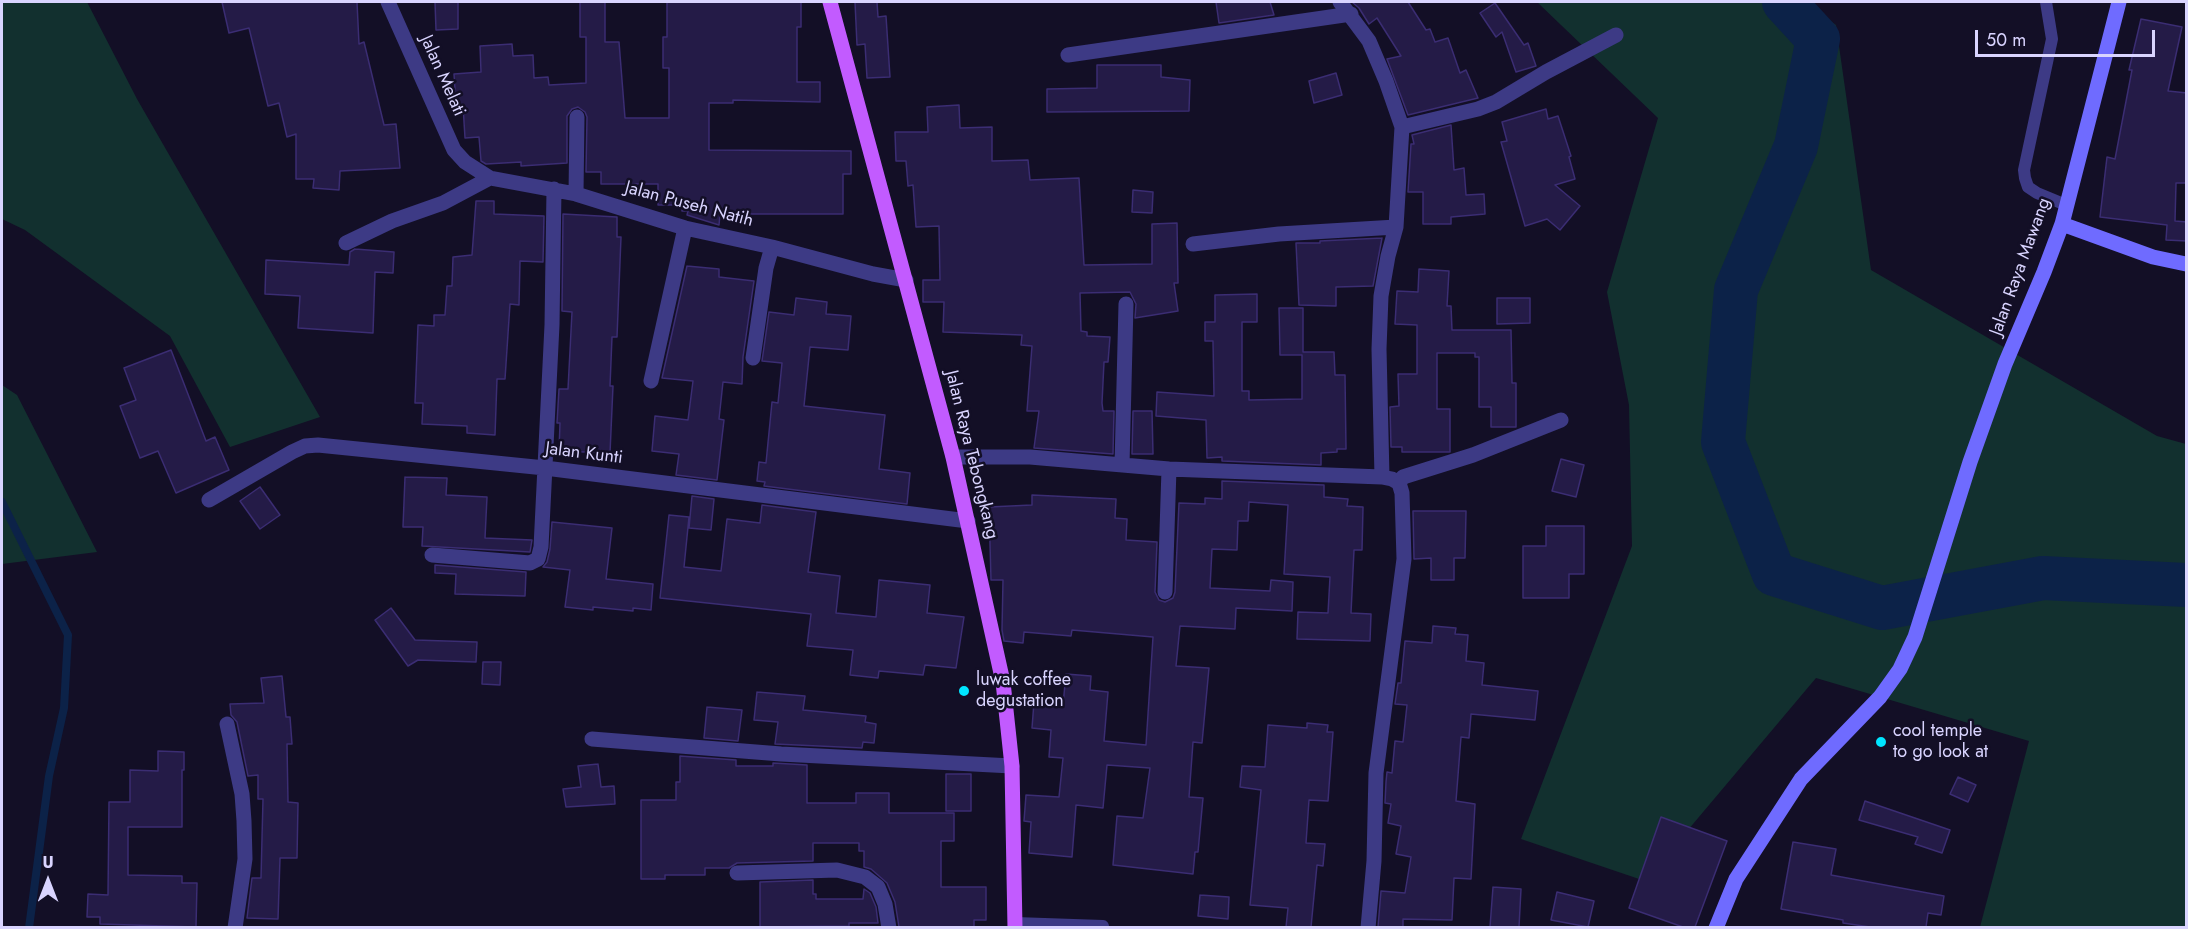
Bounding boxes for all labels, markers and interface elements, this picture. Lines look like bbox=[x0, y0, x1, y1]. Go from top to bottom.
scale bar bbox=[1978, 18, 2158, 56]
text: 50 m bbox=[1986, 27, 2026, 53]
street label: Jalan Melati bbox=[415, 32, 469, 120]
street label: Jalan Puseh Natih bbox=[622, 177, 756, 233]
street label: Jalan Raya Mawang bbox=[1986, 195, 2056, 339]
street label: Jalan Raya Tebongkang bbox=[940, 368, 1002, 542]
street label: Jalan Kunti bbox=[544, 439, 624, 469]
place label: luwak coffee degustation bbox=[976, 670, 1071, 712]
marker: luwak coffee degustation bbox=[957, 684, 971, 698]
place label: cool temple to go look at bbox=[1893, 721, 1988, 764]
marker: cool temple to go look at bbox=[1874, 735, 1888, 749]
north arrow bbox=[18, 851, 78, 911]
text: U bbox=[42, 851, 54, 874]

